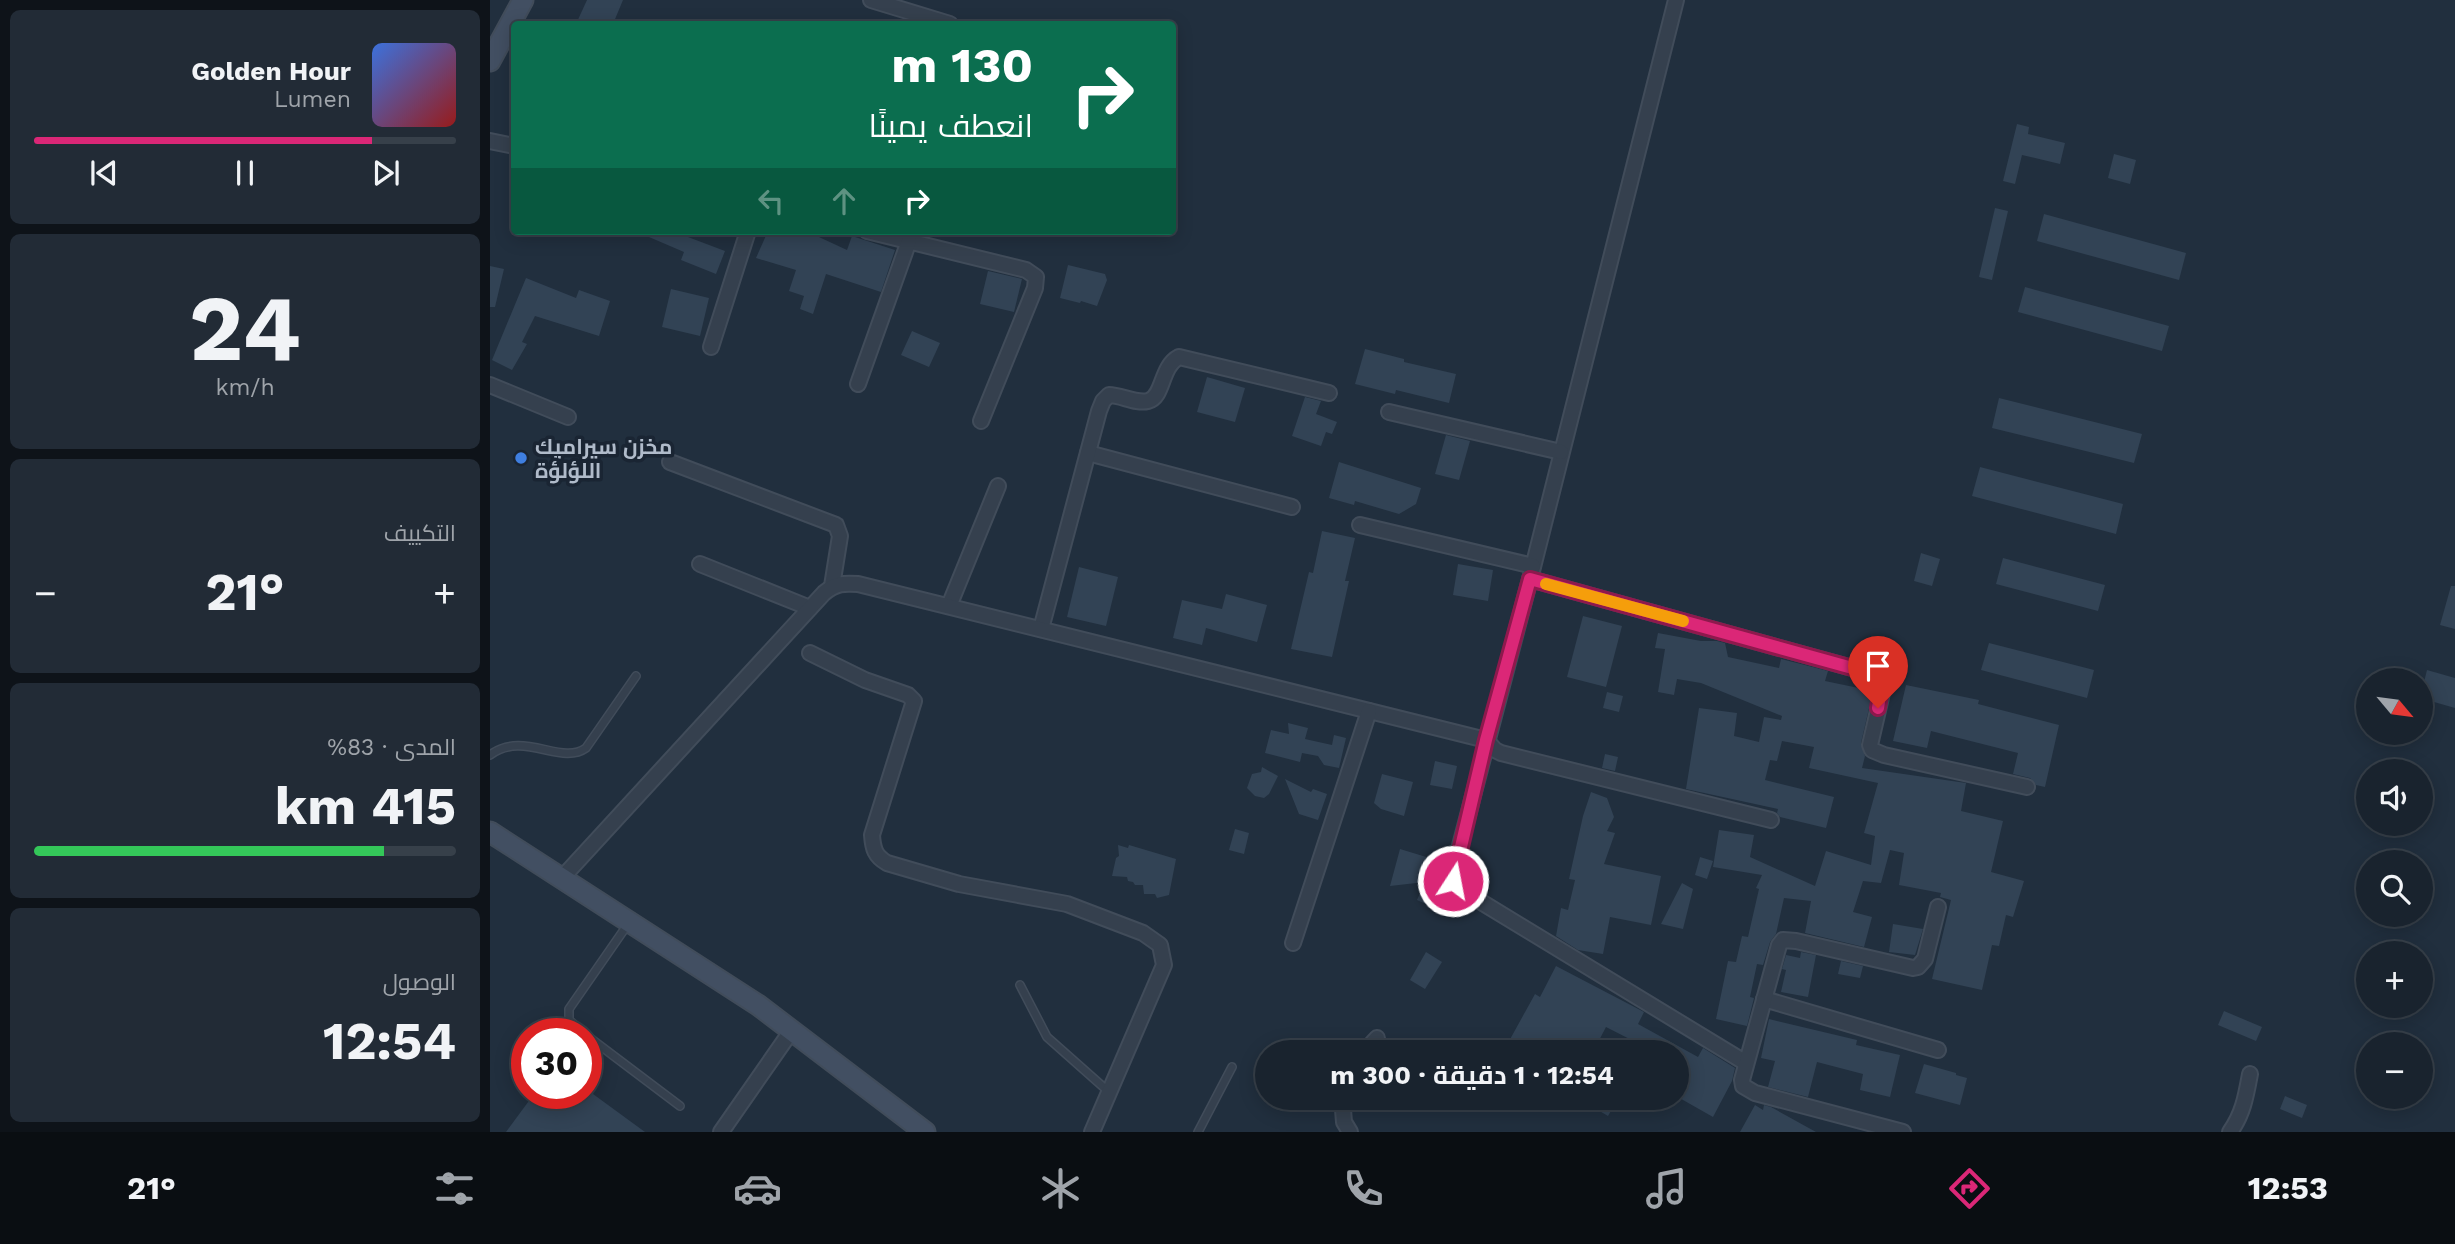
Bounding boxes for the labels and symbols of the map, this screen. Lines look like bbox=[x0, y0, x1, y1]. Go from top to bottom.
place label: مخزن سيراميك اللؤلؤة bbox=[535, 434, 672, 484]
marker: مخزن سيراميك اللؤلؤة bbox=[513, 450, 529, 466]
pin bbox=[1848, 636, 1908, 708]
north arrow bbox=[2356, 668, 2432, 746]
position arrow bbox=[1416, 844, 1490, 918]
speed limit sign: 30 bbox=[511, 1018, 602, 1109]

